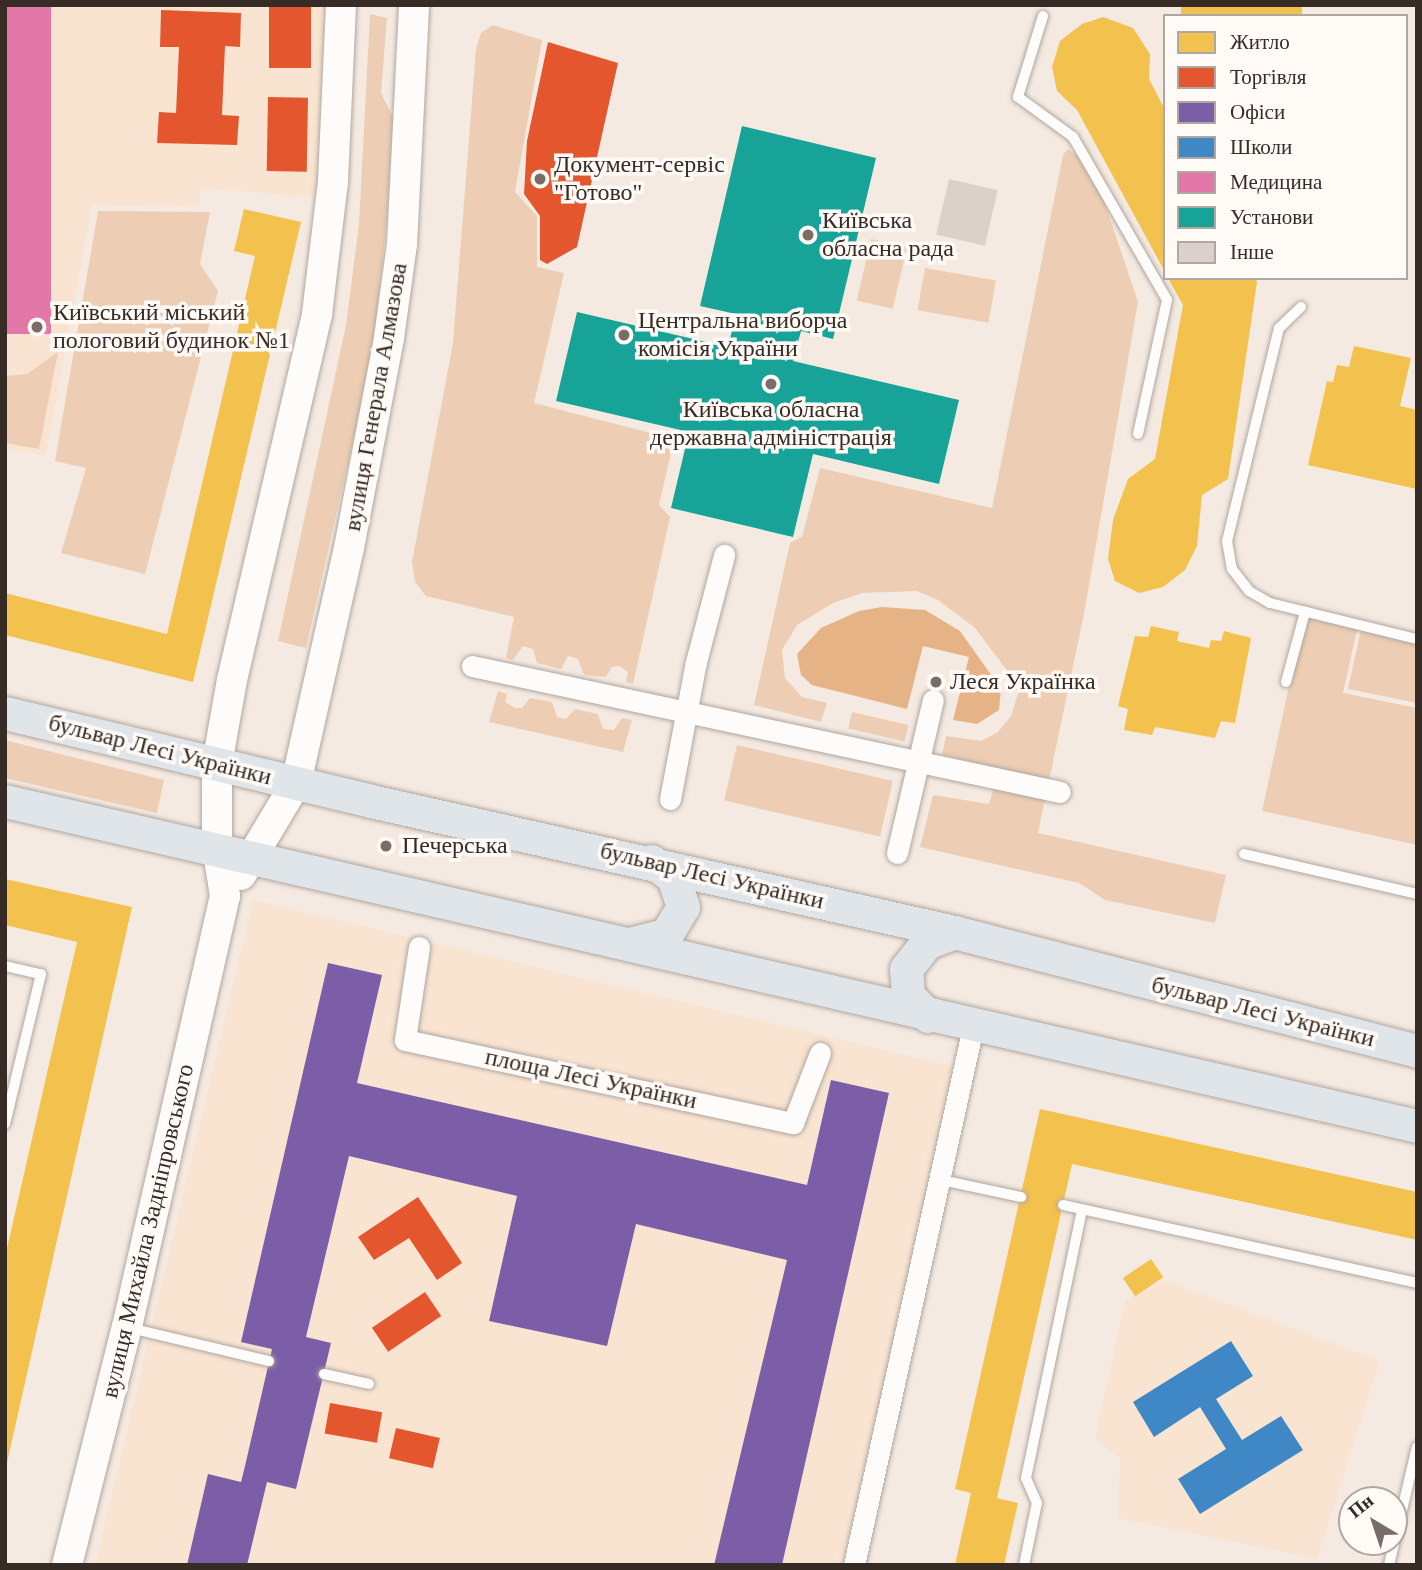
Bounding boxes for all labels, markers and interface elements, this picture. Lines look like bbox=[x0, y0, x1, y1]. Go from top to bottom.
legend bbox=[1163, 14, 1408, 280]
text: Житло bbox=[1230, 30, 1290, 54]
text: Торгівля bbox=[1230, 65, 1306, 89]
text: Офіси bbox=[1230, 100, 1285, 124]
text: Школи bbox=[1230, 135, 1292, 159]
place label: Документ-сервіс "Готово" bbox=[554, 151, 725, 207]
text: Медицина bbox=[1230, 170, 1322, 194]
marker: Документ-сервіс "Готово" bbox=[532, 171, 548, 187]
text: Установи bbox=[1230, 205, 1313, 229]
place label: Київська обласна рада bbox=[822, 207, 954, 263]
marker: Київська обласна рада bbox=[800, 227, 816, 243]
text: Інше bbox=[1230, 240, 1274, 264]
street label: вулиця Генерала Алмазова bbox=[338, 261, 414, 533]
place label: Київський міський пологовий будинок №1 bbox=[53, 299, 290, 355]
place label: Центральна виборча комісія України bbox=[638, 307, 847, 363]
marker: Київський міський пологовий будинок №1 bbox=[27, 317, 47, 337]
marker: Центральна виборча комісія України bbox=[616, 327, 632, 343]
marker: Київська обласна державна адміністрація bbox=[763, 376, 779, 392]
place label: Київська обласна державна адміністрація bbox=[650, 396, 892, 452]
place label: Леся Українка bbox=[950, 668, 1096, 696]
marker: Леся Українка bbox=[928, 674, 944, 690]
street label: бульвар Лесі Українки bbox=[46, 708, 274, 792]
place label: Печерська bbox=[402, 832, 508, 860]
marker: Печерська bbox=[376, 836, 396, 856]
street label: бульвар Лесі Українки bbox=[597, 836, 827, 916]
street label: бульвар Лесі Українки bbox=[1149, 970, 1377, 1054]
street label: площа Лесі Українки bbox=[482, 1042, 700, 1116]
street label: вулиця Михайла Задніпровського bbox=[96, 1061, 200, 1401]
north arrow bbox=[1338, 1486, 1408, 1556]
text: Пн bbox=[1344, 1490, 1377, 1522]

